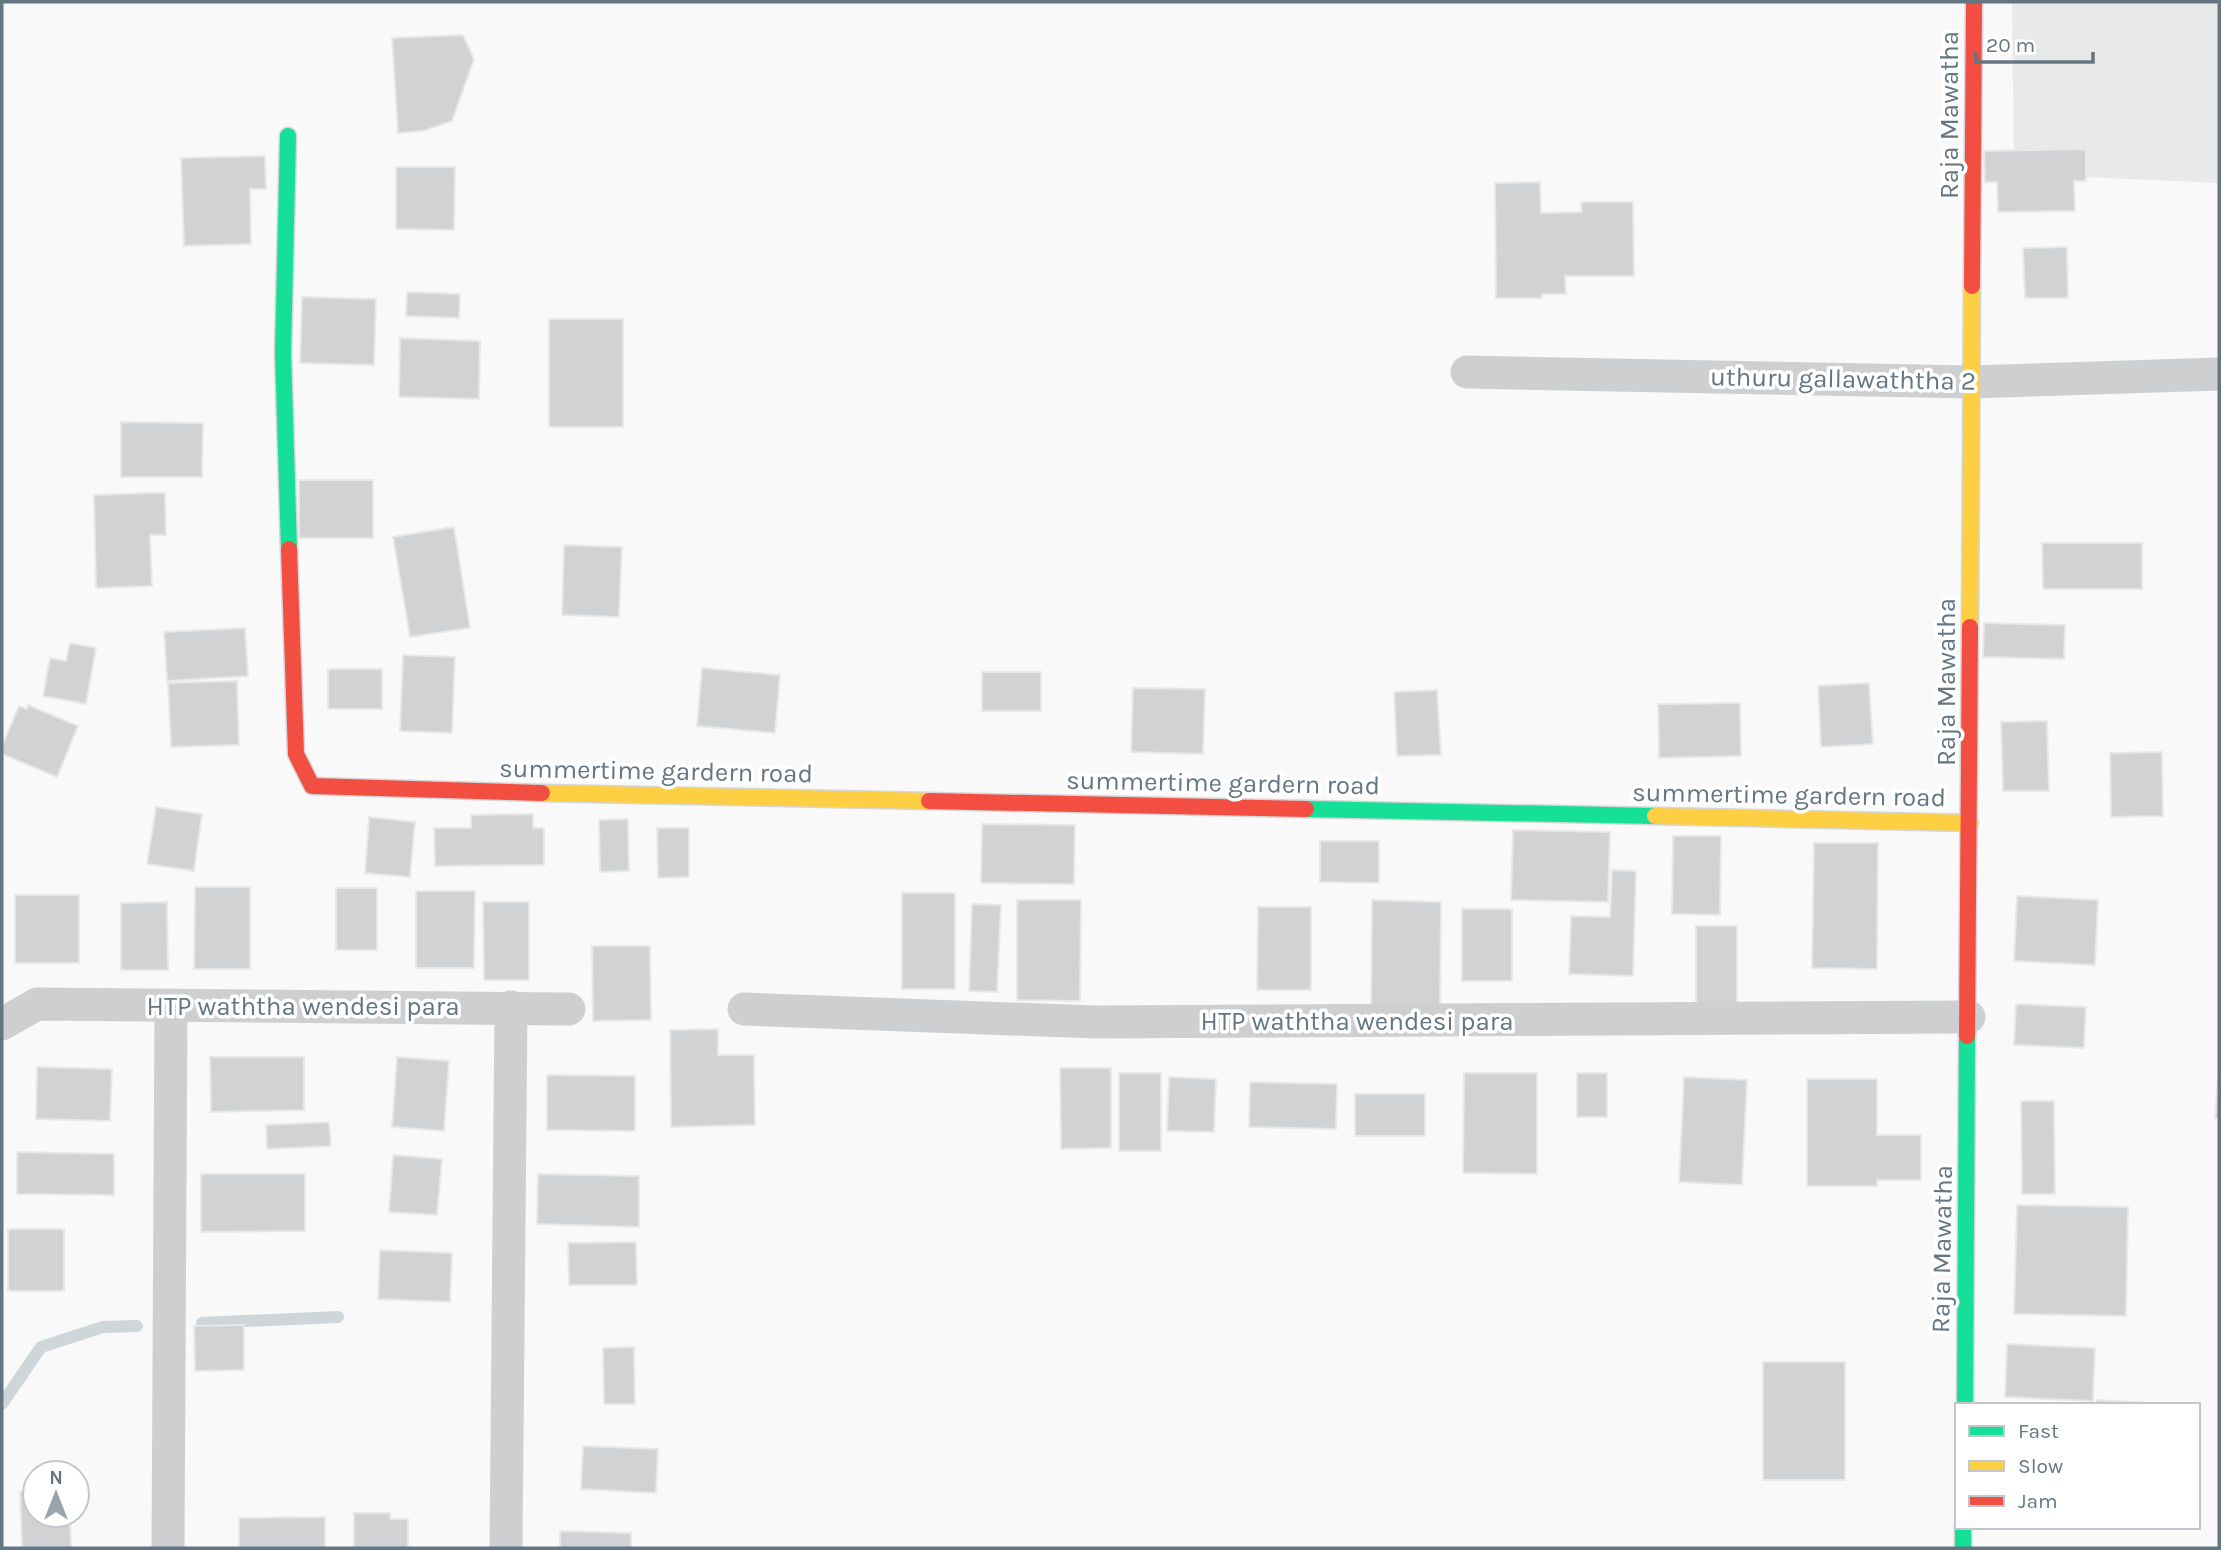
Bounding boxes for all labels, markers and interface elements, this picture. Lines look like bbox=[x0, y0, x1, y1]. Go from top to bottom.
scale bar bbox=[1976, 21, 2093, 65]
street label: Raja Mawatha bbox=[1934, 31, 1965, 199]
text: 20 m bbox=[1986, 33, 2035, 57]
street label: uthuru gallawaththa 2 bbox=[1710, 361, 1976, 397]
street label: Raja Mawatha bbox=[1931, 598, 1962, 766]
street label: summertime gardern road bbox=[499, 753, 813, 789]
street label: summertime gardern road bbox=[1066, 765, 1380, 801]
street label: summertime gardern road bbox=[1632, 777, 1946, 813]
street label: HTP waththa wendesi para bbox=[147, 991, 459, 1022]
street label: HTP waththa wendesi para bbox=[1201, 1006, 1513, 1037]
street label: Raja Mawatha bbox=[1925, 1165, 1959, 1333]
legend bbox=[1955, 1403, 2200, 1529]
text: Fast bbox=[2018, 1419, 2059, 1443]
text: Slow bbox=[2018, 1454, 2063, 1478]
north arrow bbox=[21, 1459, 91, 1529]
text: N bbox=[49, 1467, 63, 1489]
text: Jam bbox=[2018, 1489, 2058, 1513]

